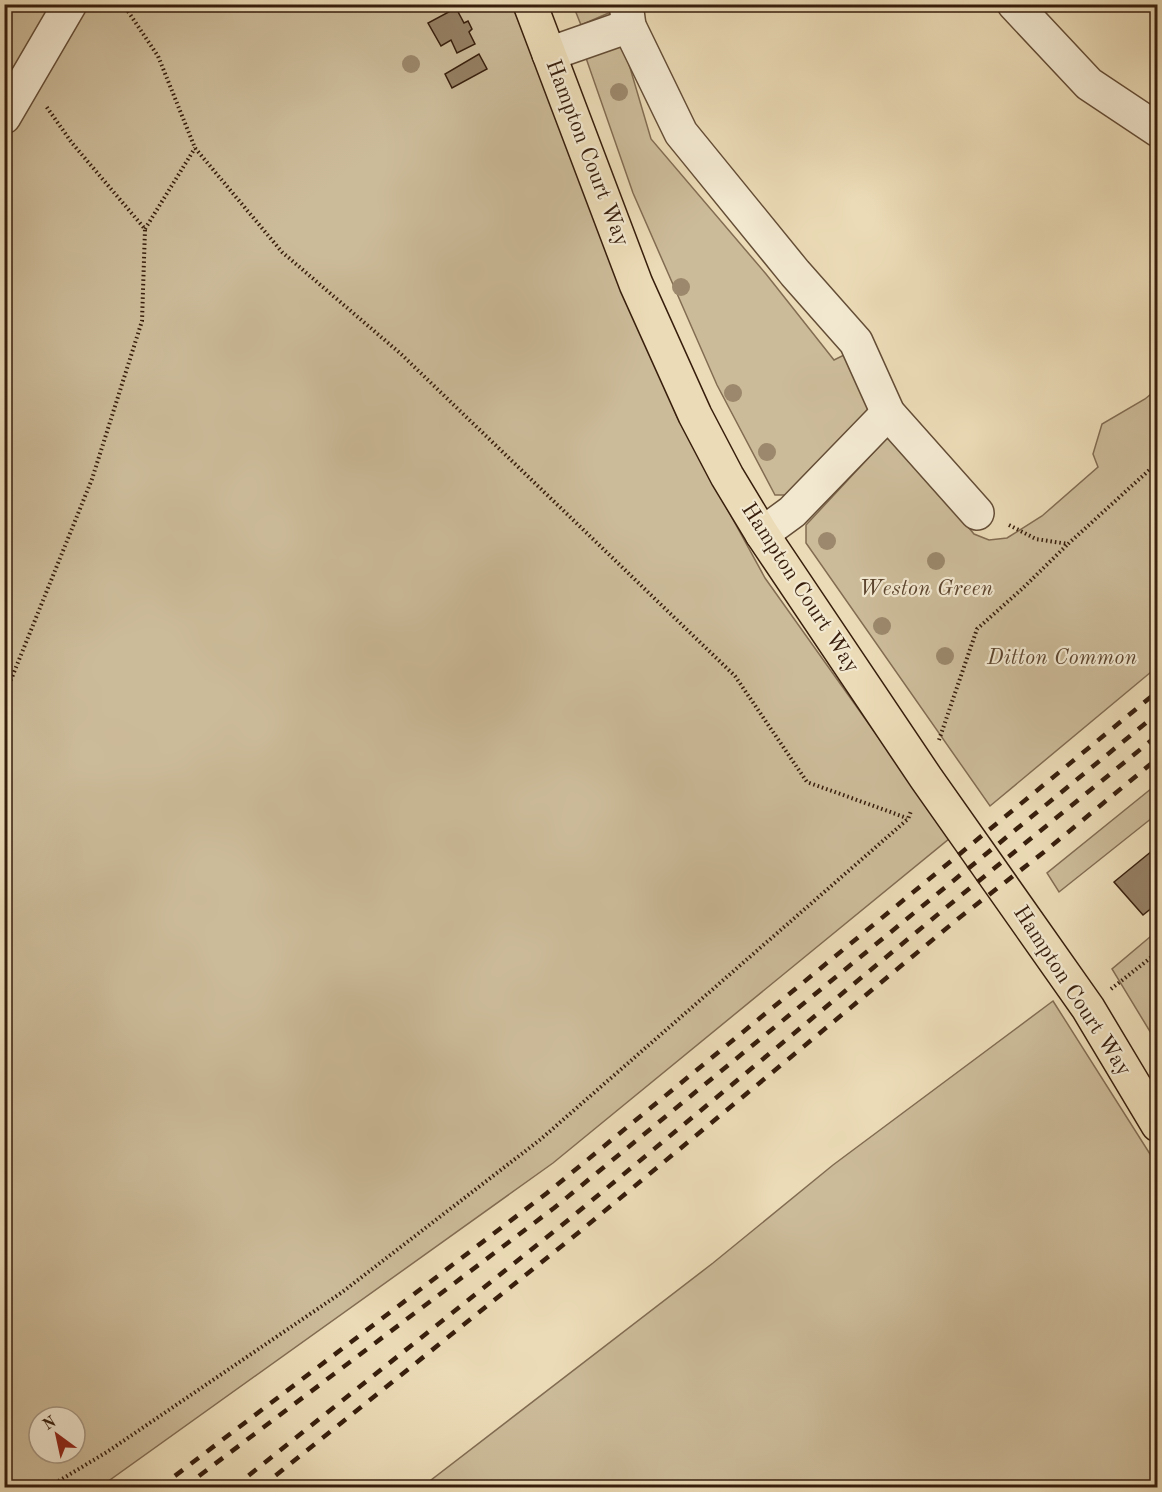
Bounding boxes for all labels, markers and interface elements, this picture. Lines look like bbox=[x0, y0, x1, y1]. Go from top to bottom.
street label: Hampton Court Way bbox=[541, 57, 633, 250]
street label: Hampton Court Way bbox=[737, 499, 863, 677]
park label: Weston Green bbox=[859, 578, 994, 600]
park label: Ditton Common bbox=[986, 647, 1137, 669]
street label: Hampton Court Way bbox=[1009, 902, 1135, 1080]
north arrow bbox=[27, 1405, 87, 1465]
text: N bbox=[40, 1414, 60, 1434]

